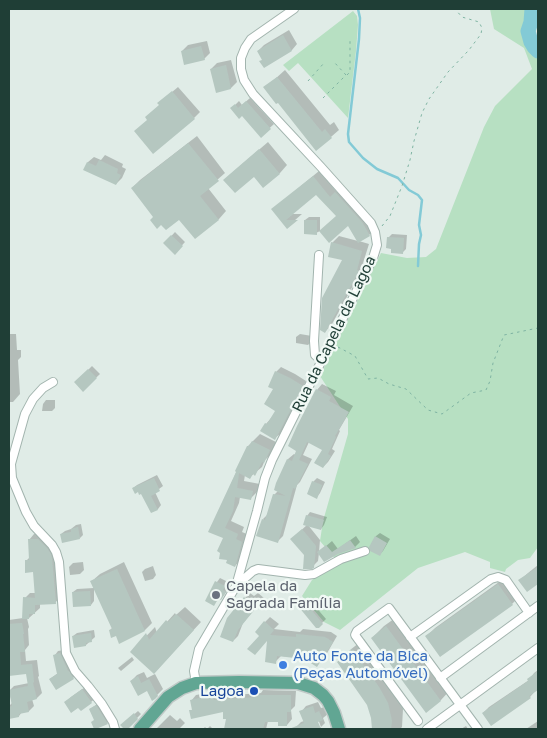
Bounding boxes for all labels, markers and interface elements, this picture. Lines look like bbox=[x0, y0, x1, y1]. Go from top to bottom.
street label: Rua da Capela da Lagoa bbox=[288, 253, 380, 415]
place label: Capela da Sagrada Família bbox=[226, 577, 341, 612]
marker: Capela da Sagrada Família bbox=[210, 589, 222, 601]
place label: Auto Fonte da Bica (Peças Automóvel) bbox=[293, 647, 429, 682]
marker: Auto Fonte da Bica (Peças Automóvel) bbox=[277, 659, 289, 671]
place label: Lagoa bbox=[200, 682, 244, 700]
marker: Lagoa bbox=[248, 685, 260, 697]

